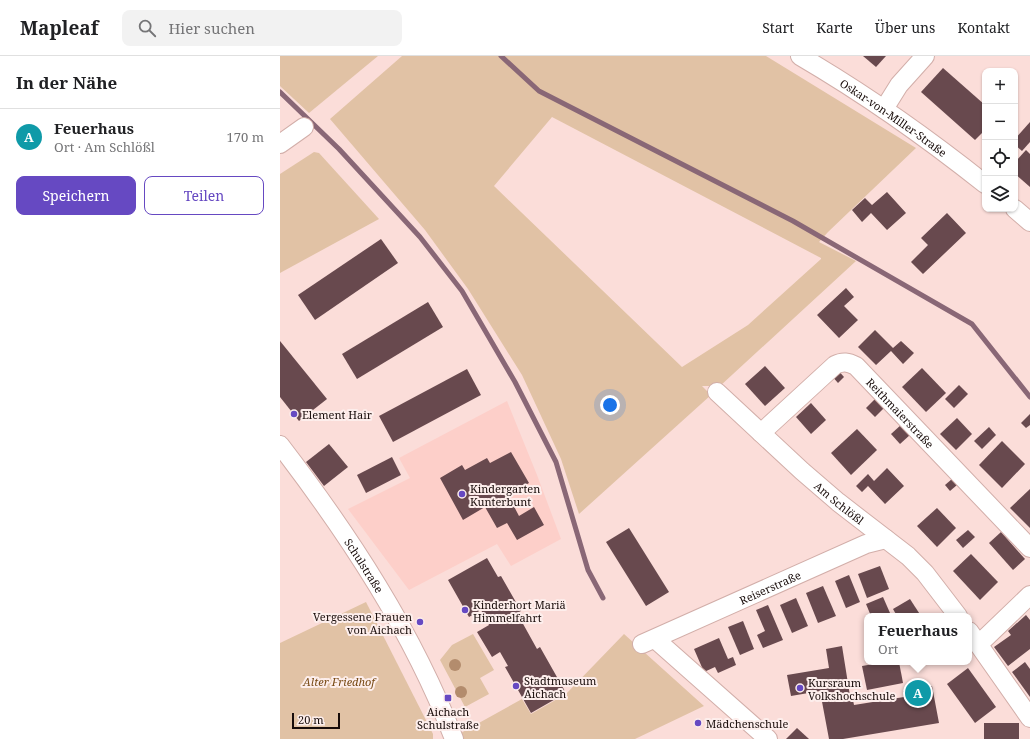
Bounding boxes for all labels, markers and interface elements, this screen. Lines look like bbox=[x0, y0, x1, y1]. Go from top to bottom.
search box bbox=[122, 10, 402, 46]
text: Mapleaf bbox=[20, 15, 98, 41]
icon: search bbox=[136, 17, 158, 39]
text: Hier suchen bbox=[168, 18, 255, 38]
text: Start bbox=[762, 18, 794, 37]
text: Karte bbox=[816, 18, 853, 37]
text: Über uns bbox=[875, 18, 935, 37]
text: Kontakt bbox=[957, 18, 1010, 37]
map controls bbox=[982, 68, 1018, 212]
button: + bbox=[982, 68, 1018, 104]
text: In der Nähe bbox=[16, 71, 117, 94]
street label: Oskar-von-Miller-Straße bbox=[837, 75, 950, 160]
button: − bbox=[982, 104, 1018, 140]
text: Feuerhaus bbox=[54, 118, 134, 138]
text: A bbox=[24, 128, 34, 146]
text: 170 m bbox=[227, 128, 264, 146]
text: Ort · Am Schlößl bbox=[54, 138, 155, 156]
button: locate bbox=[982, 140, 1018, 176]
button: Speichern bbox=[16, 176, 136, 215]
button: Teilen bbox=[144, 176, 264, 215]
button: layers bbox=[982, 176, 1018, 212]
street label: Reithmaierstraße bbox=[863, 374, 938, 451]
your location bbox=[600, 395, 620, 415]
place label: Element Hair bbox=[302, 407, 373, 422]
marker: Element Hair bbox=[289, 409, 299, 419]
street label: Am Schlößl bbox=[812, 478, 868, 527]
place label: Kindergarten Kunterbunt bbox=[470, 481, 540, 509]
marker: Kindergarten Kunterbunt bbox=[457, 489, 467, 499]
street label: Schulstraße bbox=[342, 535, 387, 595]
street label: Reiserstraße bbox=[737, 567, 803, 607]
place label: Kinderhort Mariä Himmelfahrt bbox=[473, 597, 566, 625]
marker: Kinderhort Mariä Himmelfahrt bbox=[460, 605, 470, 615]
place label: Vergessene Frauen von Aichach bbox=[313, 609, 412, 637]
popup bbox=[864, 613, 972, 665]
marker: Vergessene Frauen von Aichach bbox=[415, 617, 425, 627]
text: Feuerhaus bbox=[878, 620, 958, 640]
text: Ort bbox=[878, 640, 898, 658]
place label: Stadtmuseum Aichach bbox=[524, 673, 597, 701]
park label: Alter Friedhof bbox=[302, 674, 377, 689]
place label: Kursraum Volkshochschule bbox=[808, 675, 895, 703]
pin: A bbox=[905, 678, 931, 708]
marker: Stadtmuseum Aichach bbox=[511, 681, 521, 691]
marker: Kursraum Volkshochschule bbox=[795, 683, 805, 693]
marker: Aichach Schulstraße bbox=[443, 693, 453, 703]
place label: Aichach Schulstraße bbox=[417, 704, 479, 732]
scale bar bbox=[292, 711, 340, 730]
text: 20 m bbox=[298, 712, 324, 727]
place label: Mädchenschule bbox=[706, 716, 788, 731]
marker: Mädchenschule bbox=[693, 718, 703, 728]

